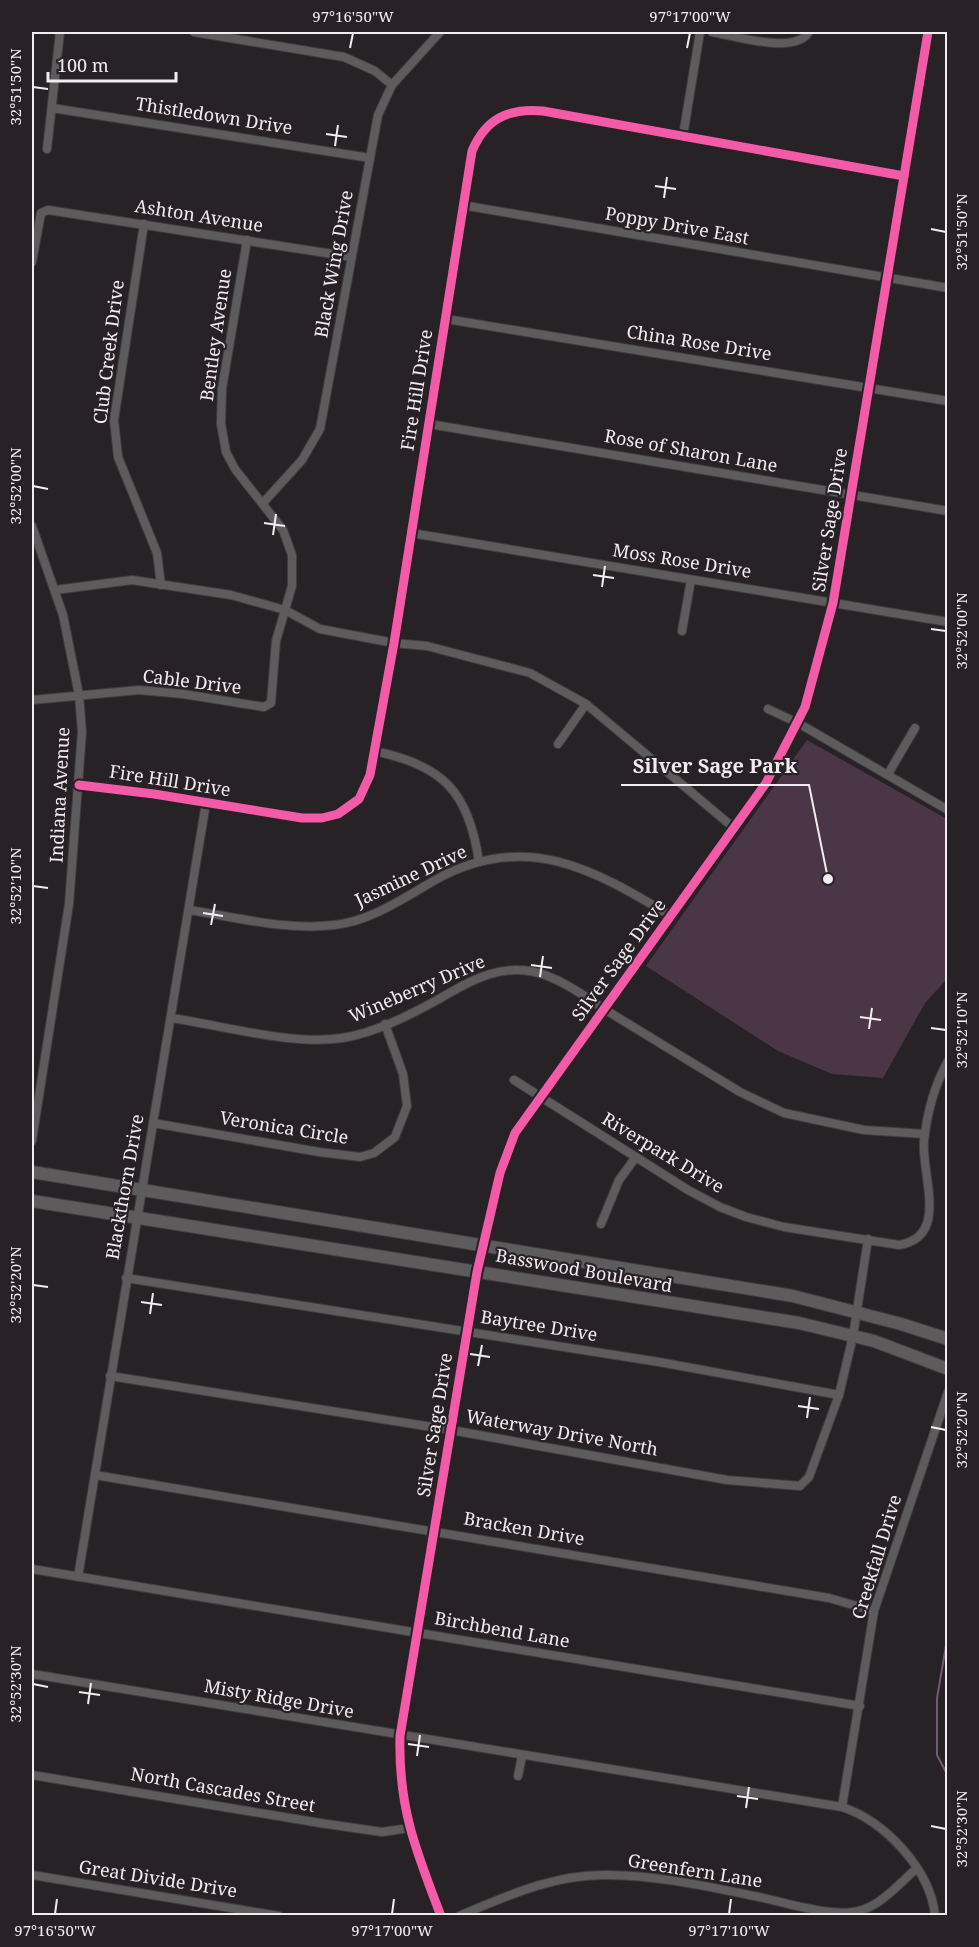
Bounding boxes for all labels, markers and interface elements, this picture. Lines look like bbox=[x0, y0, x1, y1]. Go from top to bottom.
text: 97°16'50"W bbox=[312, 6, 394, 26]
text: 97°17'00"W bbox=[649, 6, 731, 26]
scale bar bbox=[48, 45, 176, 83]
text: 32°51'50"N bbox=[5, 48, 25, 126]
text: 100 m bbox=[57, 53, 109, 77]
street label: Thistledown Drive bbox=[134, 91, 294, 139]
street label: Black Wing Drive bbox=[308, 188, 358, 340]
street label: Ashton Avenue bbox=[133, 193, 265, 237]
text: 32°51'50"N bbox=[951, 193, 971, 271]
street label: Poppy Drive East bbox=[603, 201, 751, 249]
street label: Bentley Avenue bbox=[194, 267, 236, 403]
street label: Club Creek Drive bbox=[87, 278, 129, 425]
street label: China Rose Drive bbox=[625, 319, 773, 365]
street label: Fire Hill Drive bbox=[395, 328, 437, 452]
street label: Rose of Sharon Lane bbox=[603, 423, 780, 477]
street label: Silver Sage Drive bbox=[806, 446, 852, 594]
text: 32°52'00"N bbox=[5, 447, 25, 525]
street label: Moss Rose Drive bbox=[611, 537, 753, 583]
text: 32°52'00"N bbox=[951, 592, 971, 670]
street label: Cable Drive bbox=[141, 663, 243, 699]
street label: Indiana Avenue bbox=[43, 726, 75, 863]
callout: Silver Sage Park bbox=[621, 747, 809, 785]
text: Silver Sage Park bbox=[633, 752, 797, 779]
street label: Fire Hill Drive bbox=[108, 759, 232, 801]
street label: Jasmine Drive bbox=[350, 839, 470, 912]
text: 32°52'10"N bbox=[5, 847, 25, 925]
street label: Silver Sage Drive bbox=[566, 893, 671, 1025]
street label: Wineberry Drive bbox=[345, 949, 488, 1028]
text: 32°52'10"N bbox=[951, 991, 971, 1069]
street label: Veronica Circle bbox=[218, 1105, 350, 1149]
street label: Riverpark Drive bbox=[598, 1106, 729, 1198]
street label: Blackthorn Drive bbox=[99, 1112, 149, 1261]
street label: Basswood Boulevard bbox=[494, 1243, 674, 1297]
text: 32°52'20"N bbox=[5, 1246, 25, 1324]
street label: Baytree Drive bbox=[479, 1304, 599, 1346]
street label: Silver Sage Drive bbox=[411, 1351, 457, 1499]
text: 32°52'20"N bbox=[951, 1391, 971, 1469]
street label: Waterway Drive North bbox=[464, 1403, 660, 1461]
street label: Creekfall Drive bbox=[846, 1491, 906, 1622]
street label: Bracken Drive bbox=[462, 1506, 587, 1550]
street label: Birchbend Lane bbox=[433, 1605, 572, 1653]
text: 32°52'30"N bbox=[5, 1645, 25, 1723]
street label: Misty Ridge Drive bbox=[202, 1673, 356, 1723]
street label: North Cascades Street bbox=[129, 1761, 317, 1817]
text: 32°52'30"N bbox=[951, 1790, 971, 1868]
street label: Greenfern Lane bbox=[626, 1848, 764, 1892]
street label: Great Divide Drive bbox=[77, 1854, 239, 1902]
text: 97°16'50"W bbox=[14, 1920, 96, 1940]
text: 97°17'00"W bbox=[351, 1920, 433, 1940]
text: 97°17'10"W bbox=[688, 1920, 770, 1940]

